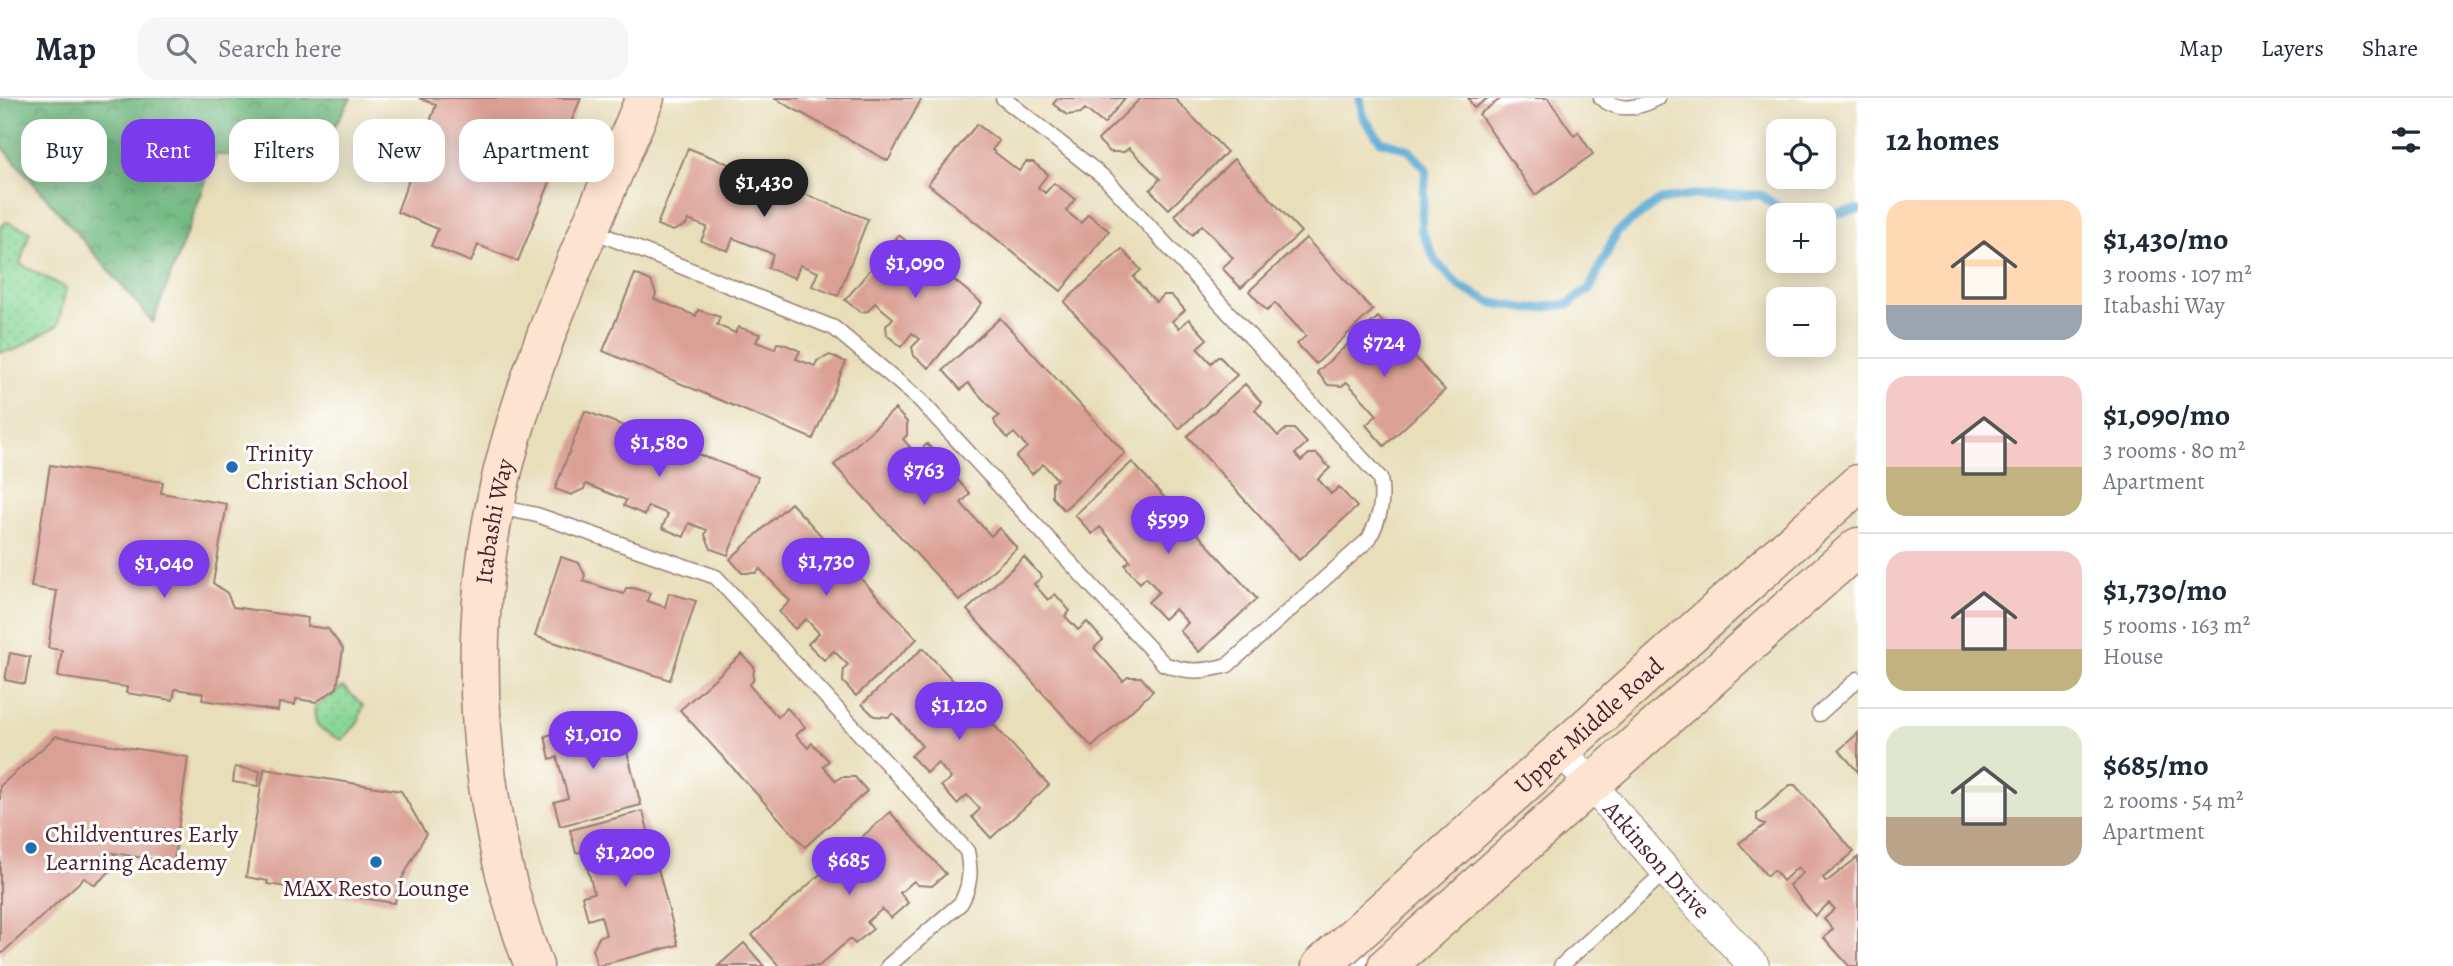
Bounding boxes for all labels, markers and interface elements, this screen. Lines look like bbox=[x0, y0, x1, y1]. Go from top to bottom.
search box bbox=[138, 17, 628, 80]
text: Map bbox=[35, 26, 96, 71]
icon: search bbox=[162, 29, 200, 67]
text: Search here bbox=[218, 31, 342, 66]
text: Map bbox=[2179, 32, 2223, 64]
text: Layers bbox=[2261, 32, 2324, 64]
text: Share bbox=[2362, 32, 2418, 64]
chip: Buy bbox=[21, 119, 107, 182]
chip: Rent bbox=[121, 119, 215, 182]
chip: Filters bbox=[229, 119, 339, 182]
chip: New bbox=[353, 119, 445, 182]
chip: Apartment bbox=[459, 119, 614, 182]
map controls bbox=[1766, 119, 1836, 357]
button: locate bbox=[1766, 119, 1836, 189]
text: 12 homes bbox=[1886, 120, 1999, 160]
icon: filters bbox=[2387, 121, 2425, 159]
pin: $1,430 bbox=[707, 159, 821, 219]
text: $1,430 bbox=[735, 166, 793, 197]
button: + bbox=[1766, 203, 1836, 273]
text: $1,430/mo bbox=[2103, 219, 2228, 259]
icon: home bbox=[1942, 228, 2026, 312]
pin: $1,090 bbox=[858, 240, 972, 300]
text: $1,090 bbox=[886, 247, 944, 278]
text: 3 rooms · 107 m² bbox=[2103, 259, 2252, 290]
button: − bbox=[1766, 287, 1836, 357]
text: Itabashi Way bbox=[2103, 290, 2225, 321]
pin: $724 bbox=[1343, 320, 1425, 379]
text: $724 bbox=[1363, 326, 1405, 357]
text: $1,090/mo bbox=[2103, 395, 2230, 435]
icon: home bbox=[1942, 404, 2026, 488]
pin: $1,580 bbox=[602, 420, 716, 479]
text: $1,580 bbox=[630, 426, 688, 457]
text: 3 rooms · 80 m² bbox=[2103, 435, 2245, 466]
place label: Trinity Christian School bbox=[246, 437, 408, 497]
pin: $763 bbox=[883, 448, 965, 507]
text: $763 bbox=[903, 454, 945, 485]
street label: Itabashi Way bbox=[468, 455, 521, 586]
marker: Trinity Christian School bbox=[224, 459, 240, 475]
text: Apartment bbox=[2103, 466, 2205, 497]
pin: $599 bbox=[1127, 496, 1209, 556]
text: $599 bbox=[1147, 503, 1189, 534]
pin: $1,730 bbox=[769, 538, 883, 598]
pin: $1,040 bbox=[107, 540, 221, 600]
text: $1,730 bbox=[798, 545, 854, 576]
text: $1,040 bbox=[134, 547, 194, 578]
text: $1,730/mo bbox=[2103, 570, 2227, 610]
icon: home bbox=[1942, 579, 2026, 663]
text: 5 rooms · 163 m² bbox=[2103, 610, 2250, 641]
text: House bbox=[2103, 641, 2163, 672]
street label: Upper Middle Road bbox=[1508, 650, 1670, 801]
pin: $1,120 bbox=[902, 682, 1016, 742]
text: $1,120 bbox=[931, 689, 987, 720]
pin: $1,010 bbox=[536, 712, 650, 771]
text: $1,010 bbox=[565, 718, 621, 749]
text: $685/mo bbox=[2103, 745, 2209, 785]
icon: home bbox=[1942, 754, 2026, 838]
text: 2 rooms · 54 m² bbox=[2103, 785, 2244, 816]
street label: Atkinson Drive bbox=[1595, 793, 1718, 925]
text: Apartment bbox=[2103, 816, 2205, 847]
place label: Childventures Early Learning Academy bbox=[45, 818, 238, 878]
pin: $1,200 bbox=[568, 830, 682, 889]
text: $1,200 bbox=[595, 836, 655, 867]
pin: $685 bbox=[808, 838, 890, 897]
marker: Childventures Early Learning Academy bbox=[23, 840, 39, 856]
text: $685 bbox=[828, 844, 870, 875]
marker: MAX Resto Lounge bbox=[368, 854, 384, 870]
place label: MAX Resto Lounge bbox=[283, 872, 469, 904]

